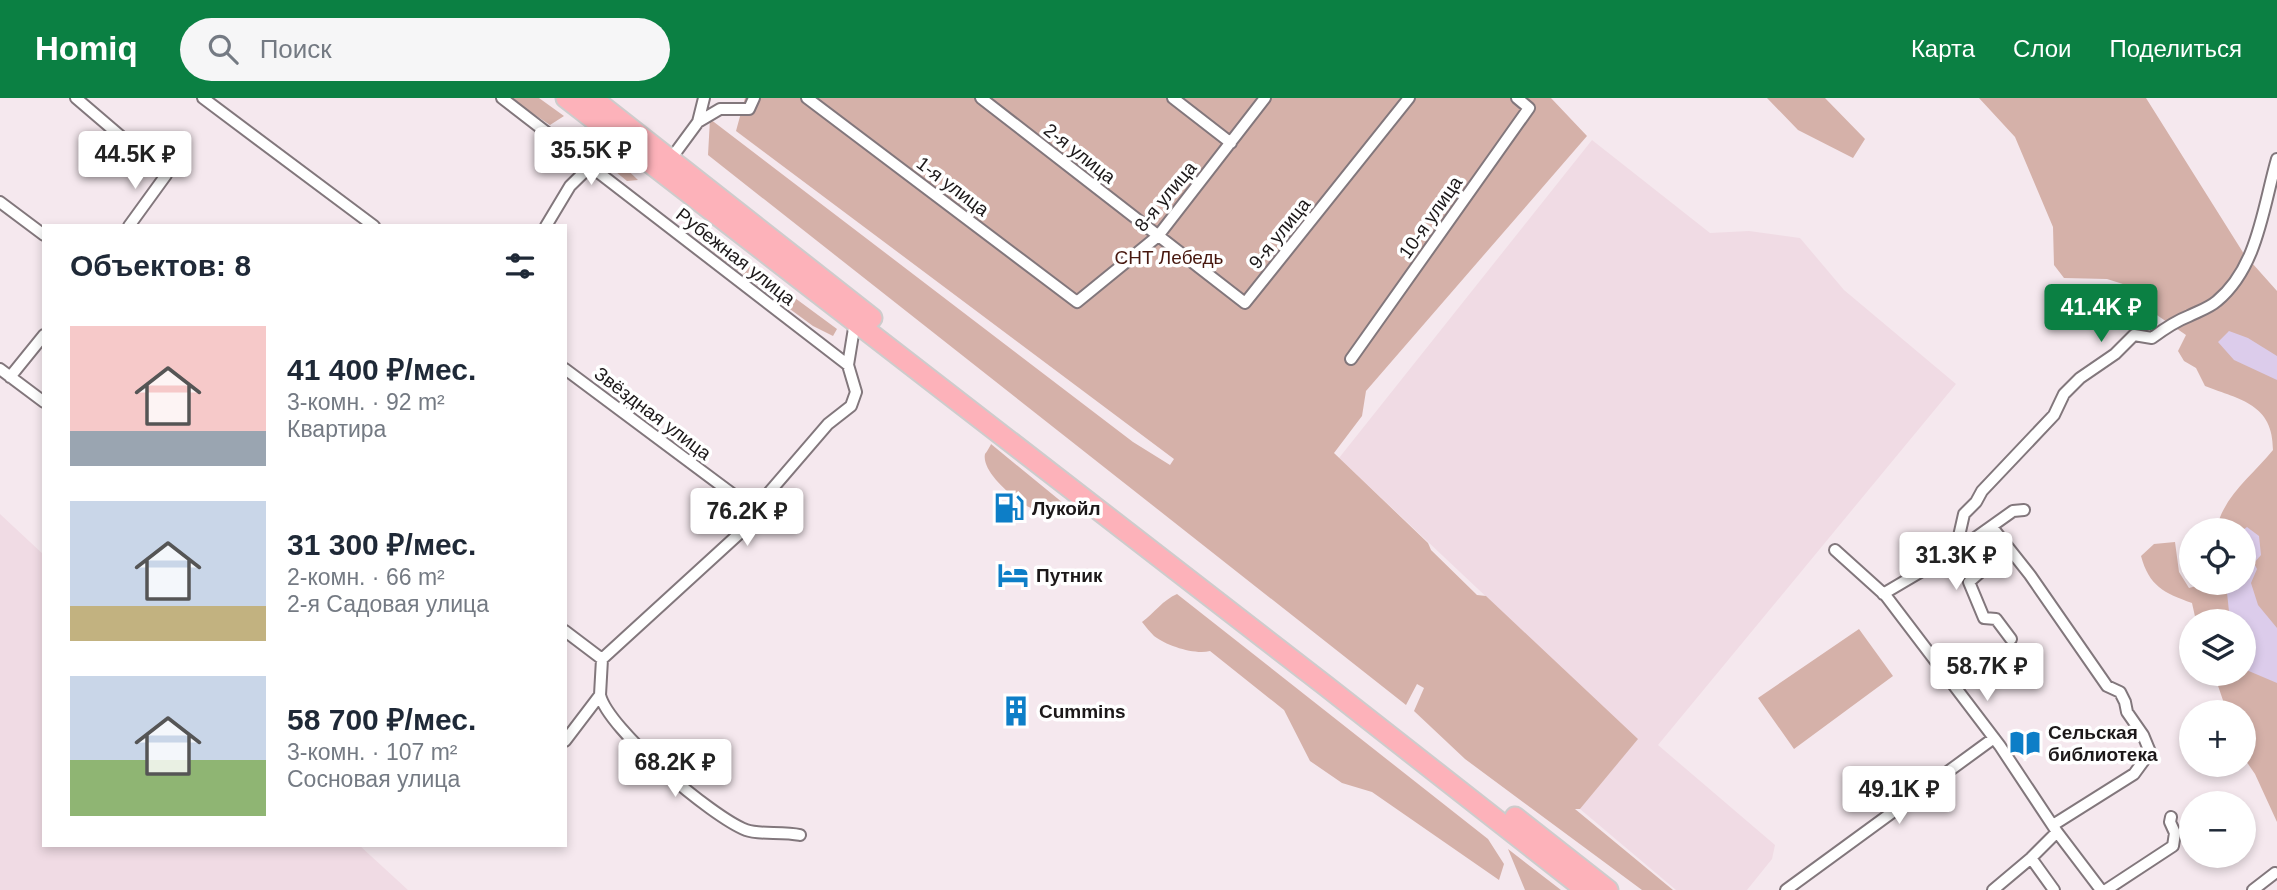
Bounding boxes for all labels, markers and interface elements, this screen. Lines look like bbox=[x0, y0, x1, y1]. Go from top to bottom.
search box bbox=[180, 18, 670, 81]
text: Homiq bbox=[35, 30, 138, 67]
icon: search bbox=[204, 30, 242, 68]
text: Поиск bbox=[260, 34, 332, 64]
text: Карта bbox=[1911, 35, 1975, 62]
text: Слои bbox=[2013, 35, 2071, 62]
text: Поделиться bbox=[2109, 35, 2242, 62]
street label: 2-я улица bbox=[1040, 119, 1120, 188]
pin: 35.5K ₽ bbox=[526, 127, 656, 187]
pin: 44.5K ₽ bbox=[70, 132, 200, 191]
text: 35.5K ₽ bbox=[550, 137, 632, 163]
text: 44.5K ₽ bbox=[94, 141, 176, 167]
street label: 1-я улица bbox=[913, 153, 993, 221]
street label: 8-я улица bbox=[1130, 157, 1201, 236]
street label: 10-я улица bbox=[1394, 172, 1467, 262]
street label: 9-я улица bbox=[1245, 193, 1314, 273]
street label: Рубежная улица bbox=[672, 203, 800, 310]
icon: filters bbox=[501, 247, 539, 285]
park label: СНТ Лебедь bbox=[1115, 247, 1224, 268]
text: Объектов: 8 bbox=[70, 249, 251, 282]
pin: 41.4K ₽ bbox=[2036, 285, 2166, 344]
text: 41.4K ₽ bbox=[2060, 294, 2142, 320]
text: 41 400 ₽/мес. bbox=[287, 353, 476, 386]
icon: home bbox=[126, 354, 210, 438]
street label: Звёздная улица bbox=[590, 363, 715, 464]
text: 3-комн. · 92 m² bbox=[287, 389, 445, 415]
text: Квартира bbox=[287, 416, 386, 442]
pin: 76.2K ₽ bbox=[682, 489, 812, 548]
fuel station icon: Лукойл bbox=[992, 491, 1026, 525]
text: 76.2K ₽ bbox=[706, 498, 788, 524]
place label: Лукойл bbox=[1032, 498, 1101, 519]
map controls bbox=[2179, 518, 2256, 868]
button: locate bbox=[2179, 518, 2256, 595]
text: 31 300 ₽/мес. bbox=[287, 528, 476, 561]
icon: home bbox=[126, 529, 210, 613]
pin: 31.3K ₽ bbox=[1891, 532, 2021, 592]
text: 31.3K ₽ bbox=[1915, 542, 1997, 568]
hotel icon: Путник bbox=[996, 558, 1030, 592]
text: 2-комн. · 66 m² bbox=[287, 564, 445, 590]
place label: Путник bbox=[1036, 565, 1103, 586]
text: 2-я Садовая улица bbox=[287, 591, 489, 617]
button: layers bbox=[2179, 609, 2256, 686]
pin: 58.7K ₽ bbox=[1922, 644, 2052, 703]
text: 58.7K ₽ bbox=[1946, 653, 2028, 679]
building icon: Cummins bbox=[999, 694, 1033, 728]
button: + bbox=[2179, 700, 2256, 777]
place label: Cummins bbox=[1039, 701, 1126, 722]
text: 58 700 ₽/мес. bbox=[287, 703, 476, 736]
icon: home bbox=[126, 704, 210, 788]
place label: Сельская библиотека bbox=[2048, 722, 2158, 765]
library icon: Сельская библиотека bbox=[2008, 726, 2042, 760]
text: 3-комн. · 107 m² bbox=[287, 739, 458, 765]
pin: 68.2K ₽ bbox=[610, 740, 740, 799]
text: 68.2K ₽ bbox=[634, 749, 716, 775]
text: Сосновая улица bbox=[287, 766, 460, 792]
pin: 49.1K ₽ bbox=[1834, 766, 1964, 826]
text: 49.1K ₽ bbox=[1858, 776, 1940, 802]
button: − bbox=[2179, 791, 2256, 868]

